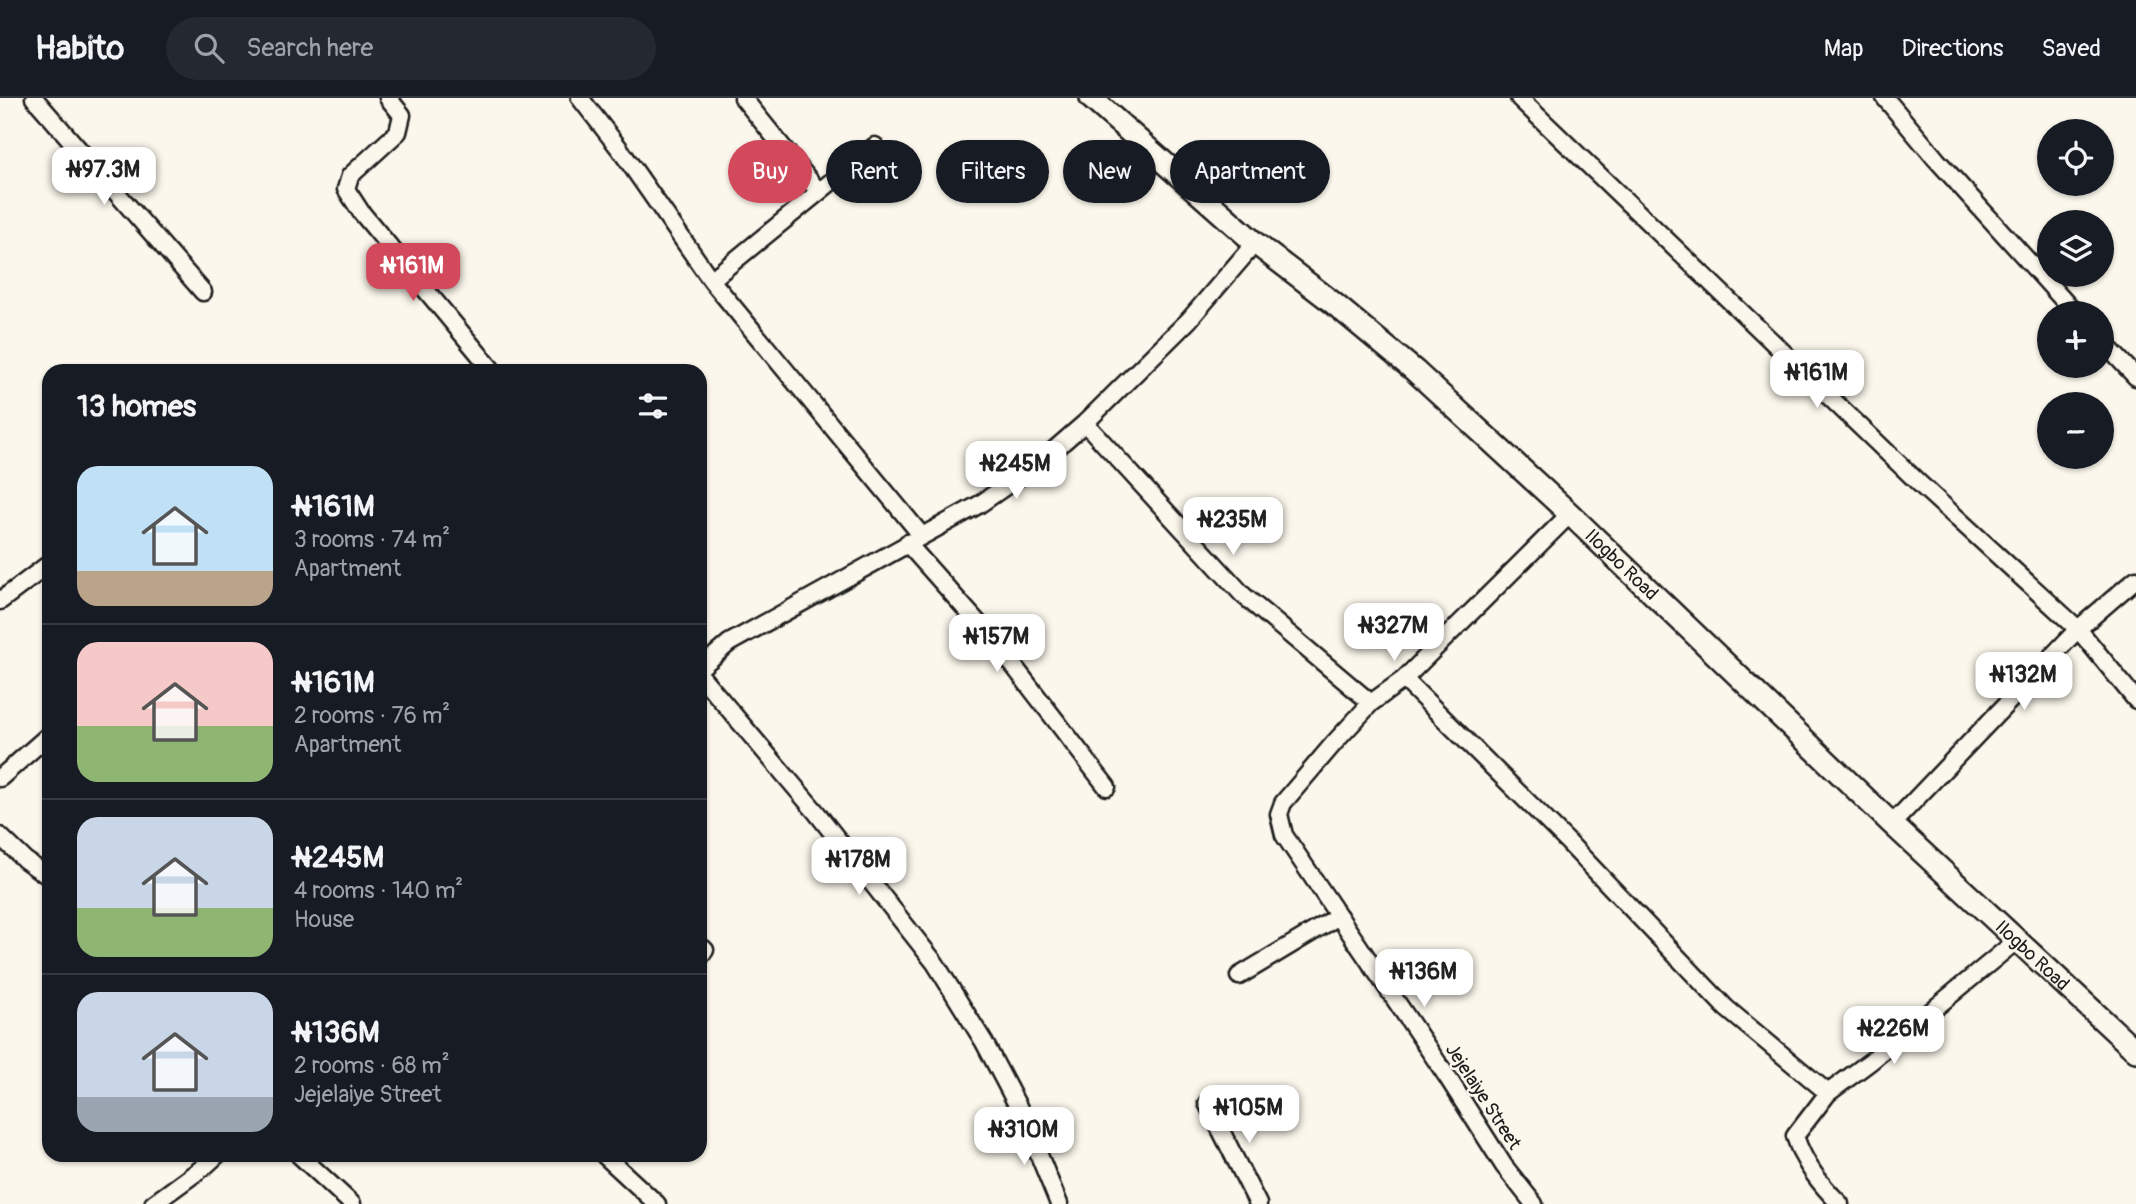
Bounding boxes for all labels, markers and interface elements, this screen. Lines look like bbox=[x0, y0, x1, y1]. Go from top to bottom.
search box bbox=[166, 17, 656, 80]
text: Habito bbox=[35, 28, 124, 69]
icon: search bbox=[190, 29, 228, 67]
text: Search here bbox=[246, 32, 373, 64]
text: Map bbox=[1824, 34, 1864, 63]
text: Directions bbox=[1902, 34, 2003, 63]
text: Saved bbox=[2041, 34, 2101, 63]
map controls bbox=[2037, 119, 2114, 469]
button: locate bbox=[2037, 119, 2114, 196]
chip: Buy bbox=[728, 140, 812, 203]
chip: Rent bbox=[826, 140, 922, 203]
chip: Filters bbox=[936, 140, 1049, 203]
chip: New bbox=[1063, 140, 1156, 203]
chip: Apartment bbox=[1170, 140, 1330, 203]
pin: ₦97.3M bbox=[47, 148, 161, 207]
text: ₦97.3M bbox=[68, 155, 140, 184]
button: layers bbox=[2037, 210, 2114, 287]
pin: ₦161M bbox=[364, 244, 462, 303]
text: ₦161M bbox=[382, 251, 444, 280]
button: + bbox=[2037, 301, 2114, 378]
pin: ₦161M bbox=[1768, 350, 1866, 410]
text: ₦161M bbox=[1786, 358, 1848, 387]
icon: filters bbox=[634, 387, 672, 425]
text: 13 homes bbox=[77, 388, 196, 425]
button: − bbox=[2037, 392, 2114, 469]
pin: ₦245M bbox=[967, 442, 1065, 501]
text: ₦245M bbox=[981, 449, 1051, 478]
text: ₦161M bbox=[294, 488, 375, 525]
icon: home bbox=[133, 494, 217, 578]
pin: ₦235M bbox=[1184, 498, 1282, 557]
text: ₦235M bbox=[1199, 505, 1267, 534]
street label: Ilogbo Road bbox=[1580, 524, 1663, 606]
text: 3 rooms · 74 m² bbox=[294, 525, 450, 554]
text: Apartment bbox=[294, 554, 401, 583]
pin: ₦327M bbox=[1345, 603, 1443, 663]
text: ₦327M bbox=[1360, 611, 1428, 640]
pin: ₦157M bbox=[948, 614, 1046, 674]
text: ₦157M bbox=[965, 622, 1029, 651]
pin: ₦132M bbox=[1975, 652, 2073, 712]
text: ₦132M bbox=[1991, 660, 2057, 689]
text: ₦161M bbox=[294, 664, 375, 701]
icon: home bbox=[133, 670, 217, 754]
text: 2 rooms · 76 m² bbox=[294, 701, 450, 730]
text: Apartment bbox=[294, 730, 401, 759]
pin: ₦178M bbox=[810, 838, 908, 897]
text: ₦245M bbox=[294, 839, 384, 876]
icon: home bbox=[133, 845, 217, 929]
text: ₦178M bbox=[827, 845, 891, 874]
text: 4 rooms · 140 m² bbox=[294, 876, 463, 905]
text: House bbox=[294, 905, 354, 934]
street label: Ilogbo Road bbox=[1990, 915, 2074, 996]
pin: ₦136M bbox=[1375, 950, 1473, 1009]
text: ₦136M bbox=[1391, 957, 1457, 986]
pin: ₦226M bbox=[1845, 1006, 1943, 1066]
text: ₦136M bbox=[294, 1014, 380, 1051]
text: ₦226M bbox=[1859, 1014, 1929, 1043]
icon: home bbox=[133, 1020, 217, 1104]
street label: Jejelaiye Street bbox=[1440, 1039, 1527, 1154]
text: 2 rooms · 68 m² bbox=[294, 1051, 450, 1080]
text: Jejelaiye Street bbox=[294, 1080, 442, 1109]
pin: ₦105M bbox=[1200, 1086, 1298, 1145]
text: ₦105M bbox=[1215, 1093, 1283, 1122]
pin: ₦310M bbox=[975, 1108, 1073, 1167]
text: ₦310M bbox=[990, 1115, 1058, 1144]

